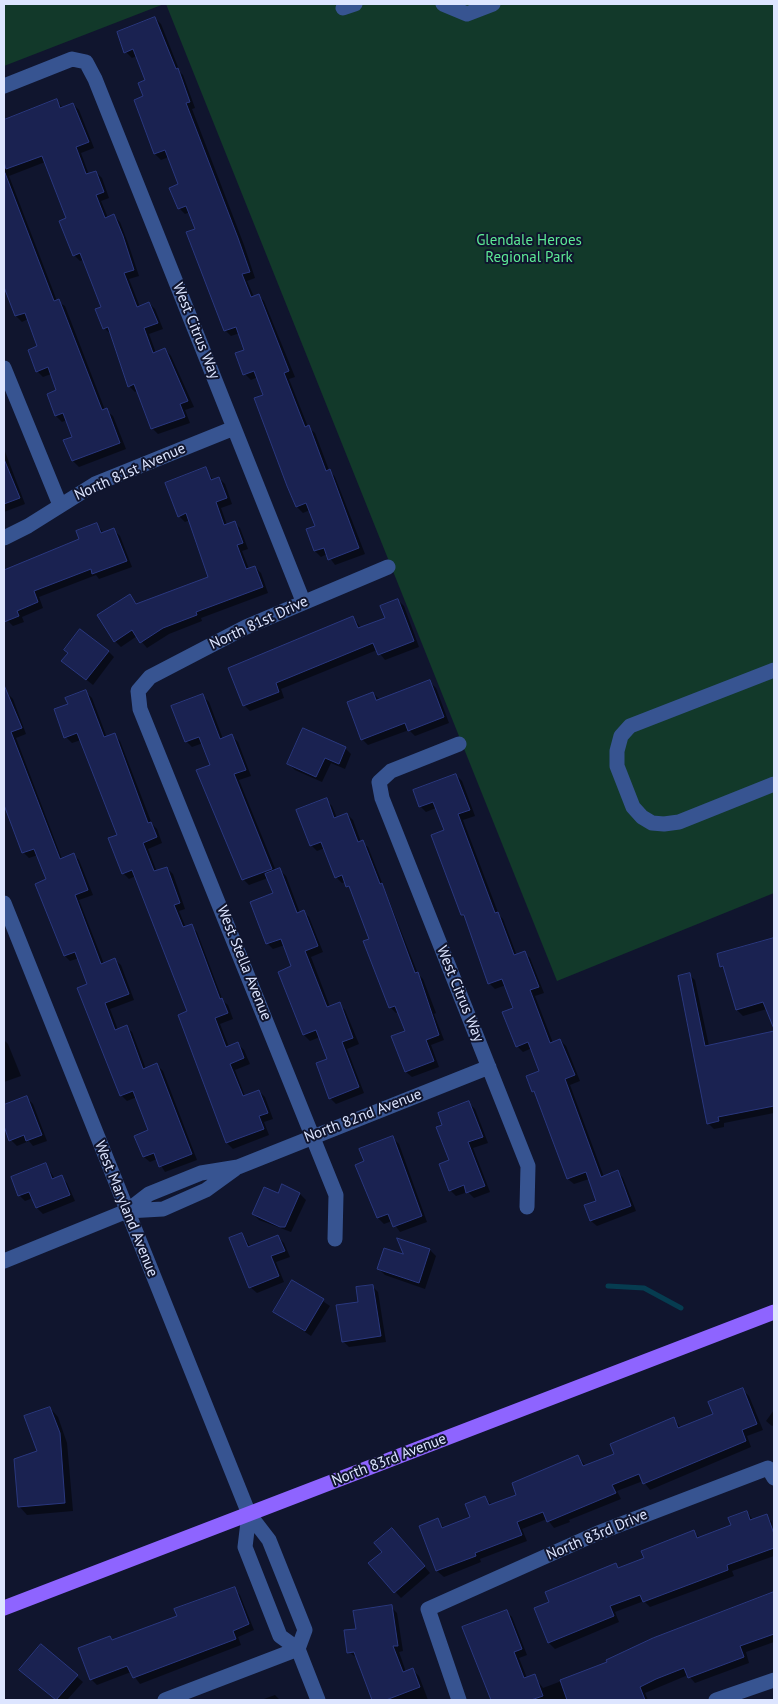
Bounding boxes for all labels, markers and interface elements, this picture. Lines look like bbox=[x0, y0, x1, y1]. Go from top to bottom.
park label: Glendale Heroes Regional Park bbox=[476, 232, 582, 267]
street label: West Citrus Way bbox=[169, 280, 223, 382]
street label: North 81st Avenue bbox=[72, 439, 188, 505]
street label: North 81st Drive bbox=[207, 592, 311, 654]
street label: West Stella Avenue bbox=[213, 903, 275, 1023]
street label: West Citrus Way bbox=[433, 943, 487, 1045]
street label: North 82nd Avenue bbox=[302, 1085, 424, 1147]
street label: West Maryland Avenue bbox=[90, 1138, 162, 1280]
street label: North 83rd Avenue bbox=[329, 1430, 449, 1490]
street label: North 83rd Drive bbox=[544, 1506, 650, 1564]

